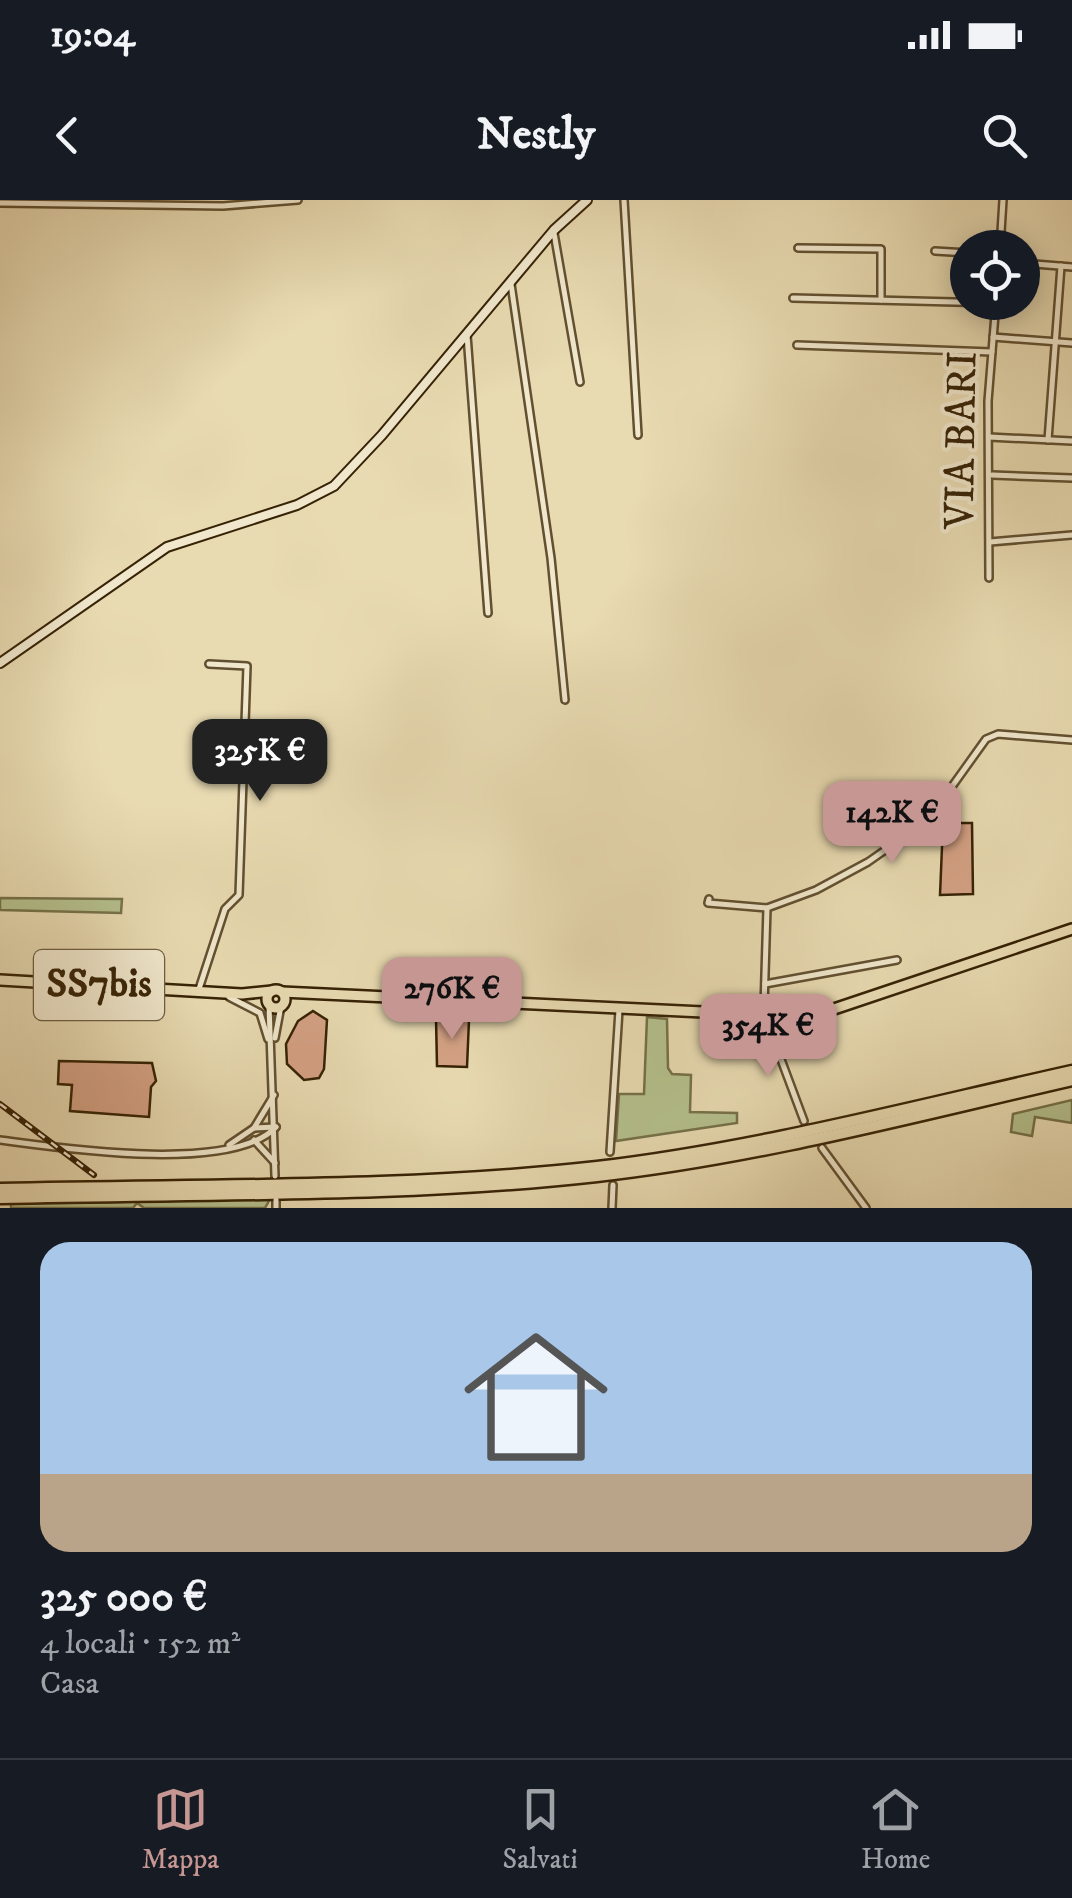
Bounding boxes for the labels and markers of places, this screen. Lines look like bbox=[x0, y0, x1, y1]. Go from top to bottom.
pin: 325K € bbox=[179, 719, 341, 804]
pin: 142K € bbox=[811, 781, 973, 866]
pin: 276K € bbox=[371, 957, 533, 1042]
pin: 354K € bbox=[687, 994, 849, 1079]

